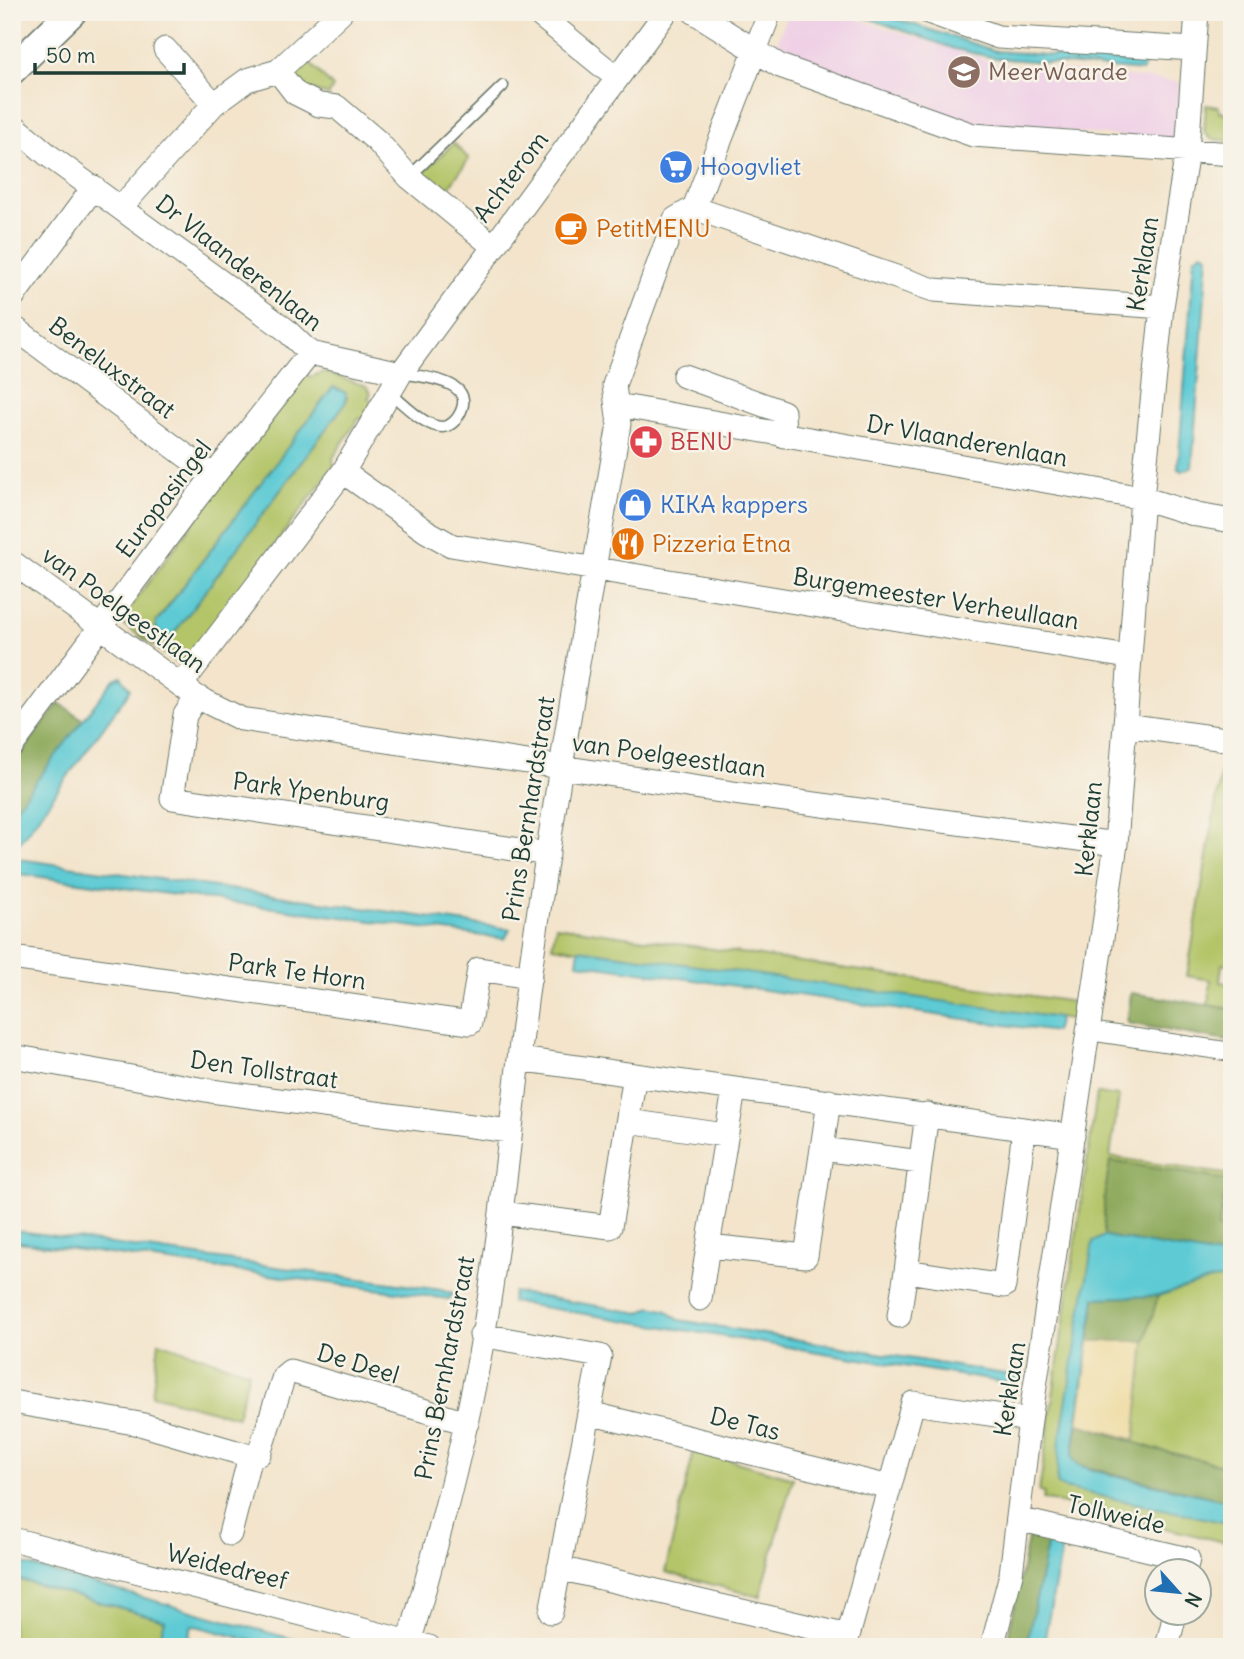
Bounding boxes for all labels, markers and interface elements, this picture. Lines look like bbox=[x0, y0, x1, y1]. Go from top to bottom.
scale bar bbox=[35, 32, 184, 76]
text: 50 m bbox=[46, 42, 95, 69]
school or university icon: MeerWaarde bbox=[945, 53, 983, 91]
place label: MeerWaarde bbox=[988, 56, 1128, 86]
street label: Achterom bbox=[466, 125, 554, 228]
supermarket icon: Hoogvliet bbox=[657, 148, 695, 186]
place label: Hoogvliet bbox=[700, 151, 801, 181]
street label: Dr Vlaanderenlaan bbox=[150, 188, 329, 337]
cafe icon: PetitMENU bbox=[552, 210, 590, 248]
place label: PetitMENU bbox=[596, 213, 711, 243]
street label: Kerklaan bbox=[1120, 214, 1164, 313]
street label: Beneluxstraat bbox=[43, 310, 182, 425]
street label: Dr Vlaanderenlaan bbox=[864, 408, 1070, 472]
pharmacy icon: BENU bbox=[627, 423, 665, 461]
place label: BENU bbox=[670, 426, 733, 456]
street label: Europasingel bbox=[109, 433, 217, 563]
shop icon: KIKA kappers bbox=[616, 486, 654, 524]
place label: KIKA kappers bbox=[660, 489, 808, 519]
restaurant icon: Pizzeria Etna bbox=[609, 525, 647, 563]
place label: Pizzeria Etna bbox=[652, 528, 791, 558]
street label: van Poelgeestlaan bbox=[37, 540, 213, 679]
street label: Burgemeester Verheullaan bbox=[791, 561, 1081, 635]
street label: Prins Bernhardstraat bbox=[495, 694, 561, 924]
street label: van Poelgeestlaan bbox=[570, 727, 768, 783]
street label: Park Ypenburg bbox=[231, 765, 391, 817]
street label: Kerklaan bbox=[1068, 780, 1108, 878]
street label: Park Te Horn bbox=[226, 946, 368, 996]
street label: Den Tollstraat bbox=[188, 1044, 340, 1094]
street label: Prins Bernhardstraat bbox=[408, 1253, 480, 1482]
street label: De Deel bbox=[314, 1336, 403, 1390]
street label: Kerklaan bbox=[987, 1339, 1031, 1438]
street label: De Tas bbox=[707, 1400, 783, 1446]
street label: Tollweide bbox=[1064, 1488, 1168, 1540]
street label: Weidedreef bbox=[164, 1537, 292, 1596]
north arrow bbox=[1142, 1558, 1212, 1628]
text: N bbox=[1179, 1588, 1207, 1611]

